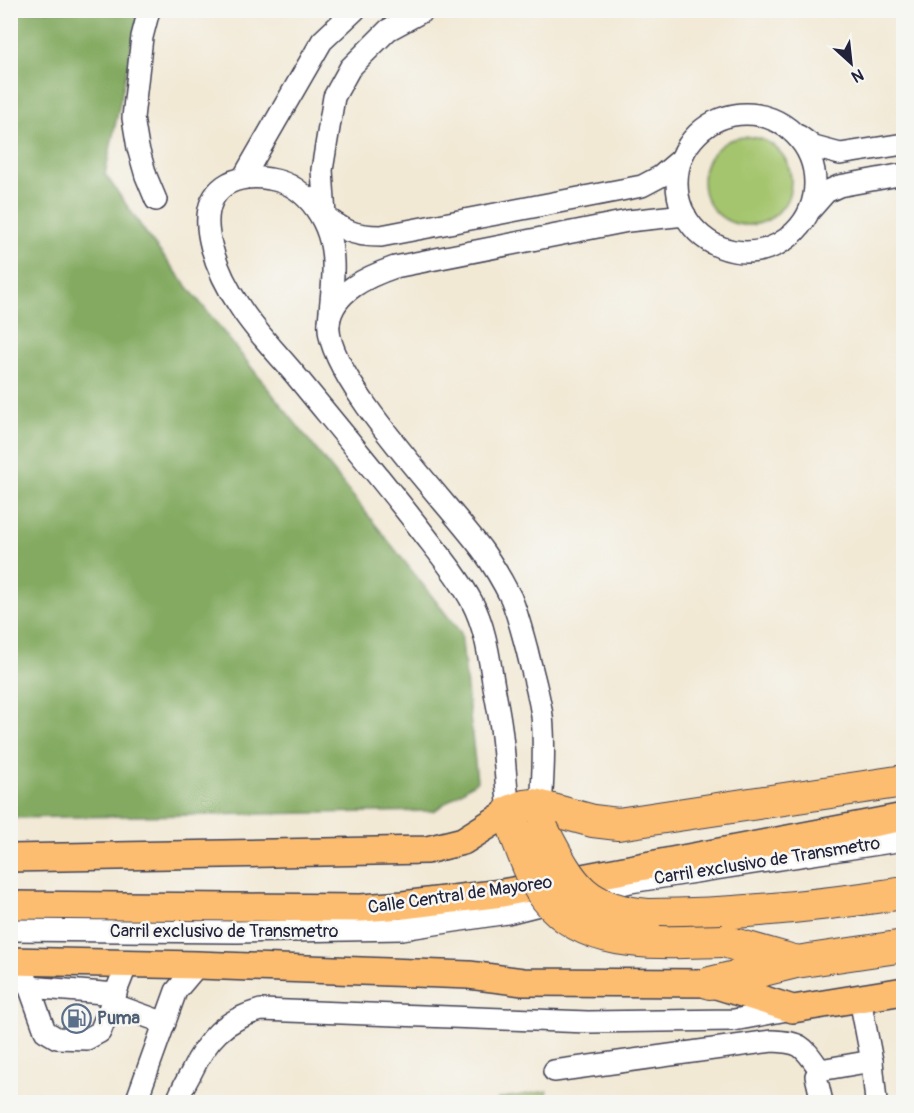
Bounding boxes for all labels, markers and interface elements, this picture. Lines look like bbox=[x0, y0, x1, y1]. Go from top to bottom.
north arrow bbox=[821, 33, 881, 93]
text: N bbox=[848, 64, 867, 87]
street label: Carril exclusivo de Transmetro bbox=[652, 832, 882, 890]
street label: Calle Central de Mayoreo bbox=[366, 871, 554, 919]
street label: Carril exclusivo de Transmetro bbox=[110, 920, 339, 943]
fuel station icon: Puma bbox=[60, 1002, 92, 1034]
place label: Puma bbox=[97, 1007, 140, 1030]

